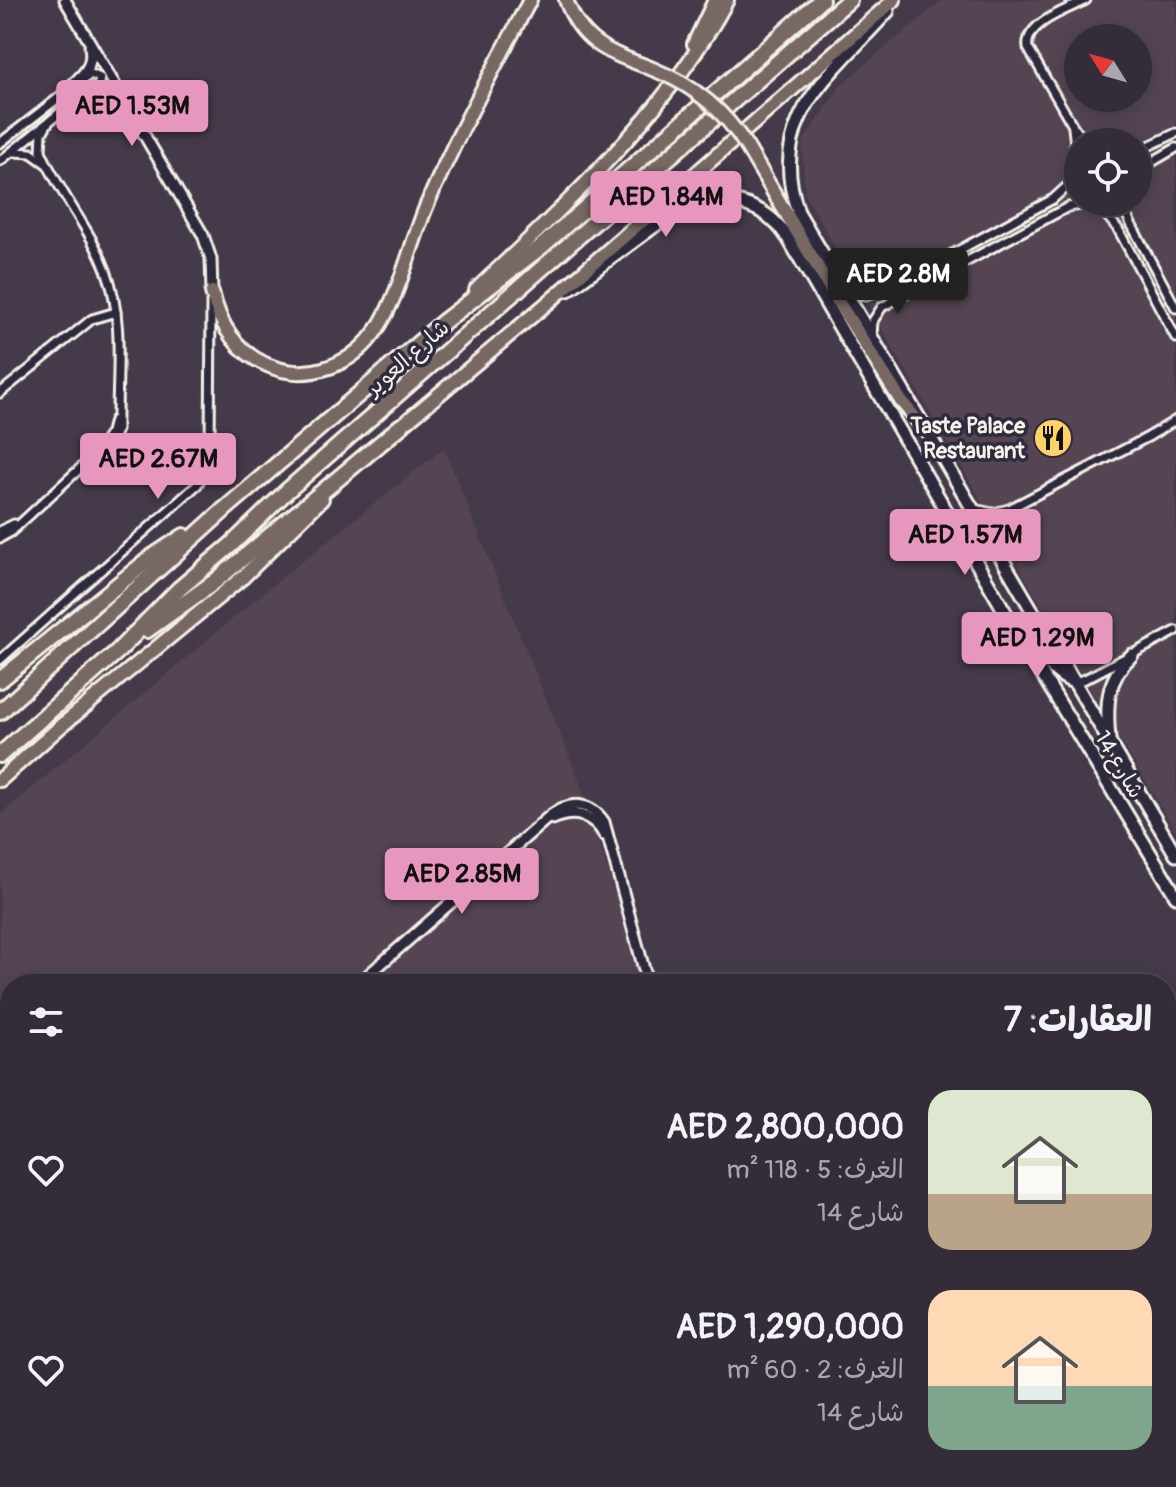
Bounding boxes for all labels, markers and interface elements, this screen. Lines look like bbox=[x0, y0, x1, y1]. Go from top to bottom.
north arrow bbox=[1064, 24, 1152, 112]
map controls bbox=[1064, 24, 1152, 216]
pin: AED 1.53M bbox=[40, 80, 224, 148]
text: AED 1.53M bbox=[74, 90, 190, 122]
button: locate bbox=[1064, 128, 1152, 216]
pin: AED 1.84M bbox=[574, 171, 758, 239]
text: AED 1.84M bbox=[608, 181, 724, 213]
pin: AED 2.8M bbox=[815, 248, 981, 316]
text: AED 2.8M bbox=[846, 258, 950, 290]
street label: شارع العوير bbox=[359, 314, 456, 404]
place label: Taste Palace Restaurant bbox=[910, 412, 1026, 465]
restaurant icon: Taste Palace Restaurant bbox=[1032, 417, 1074, 459]
pin: AED 2.67M bbox=[66, 433, 250, 501]
text: AED 2.67M bbox=[98, 443, 218, 475]
pin: AED 1.57M bbox=[873, 509, 1057, 577]
text: AED 1.57M bbox=[908, 519, 1022, 551]
pin: AED 1.29M bbox=[945, 612, 1129, 680]
text: AED 1.29M bbox=[980, 622, 1094, 654]
street label: شارع 14 bbox=[1087, 726, 1150, 804]
pin: AED 2.85M bbox=[370, 848, 554, 916]
text: AED 2.85M bbox=[403, 858, 521, 890]
text: العقارات: 7 bbox=[1004, 999, 1152, 1042]
icon: filters bbox=[24, 1000, 68, 1044]
text: AED 2,800,000 bbox=[666, 1106, 904, 1149]
icon: home bbox=[992, 1122, 1088, 1218]
icon: heart bbox=[24, 1148, 68, 1192]
text: الغرف: 5 · 118 m² bbox=[727, 1154, 904, 1186]
text: شارع 14 bbox=[817, 1197, 904, 1229]
text: AED 1,290,000 bbox=[676, 1306, 904, 1349]
icon: home bbox=[992, 1322, 1088, 1418]
icon: heart bbox=[24, 1348, 68, 1392]
text: الغرف: 2 · 60 m² bbox=[727, 1354, 904, 1386]
text: شارع 14 bbox=[817, 1397, 904, 1429]

